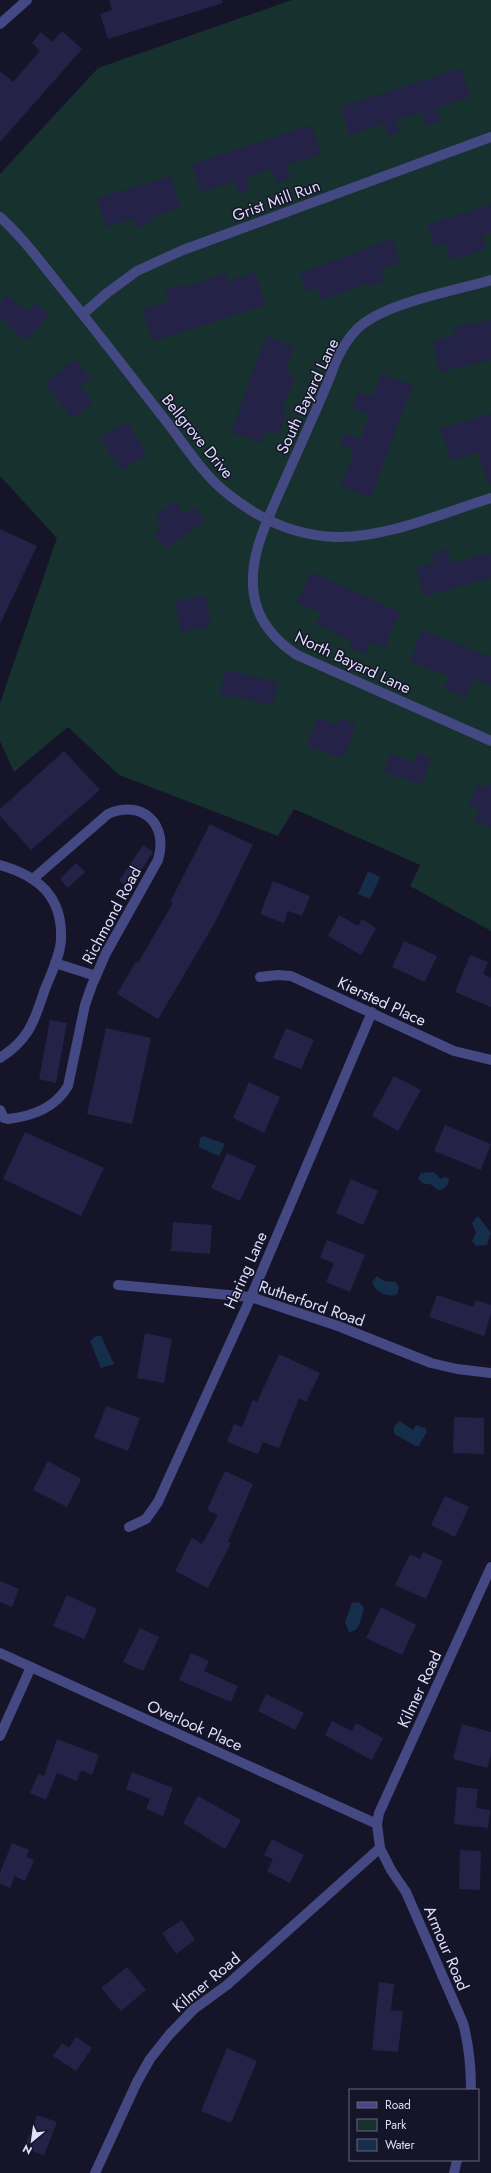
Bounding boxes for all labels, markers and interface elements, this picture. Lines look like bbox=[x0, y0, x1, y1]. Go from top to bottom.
street label: Grist Mill Run bbox=[229, 174, 323, 227]
street label: South Bayard Lane bbox=[271, 335, 344, 458]
street label: Bellgrove Drive bbox=[156, 389, 239, 484]
street label: North Bayard Lane bbox=[291, 625, 415, 699]
street label: Richmond Road bbox=[76, 863, 147, 968]
street label: Kiersted Place bbox=[334, 971, 430, 1032]
street label: Haring Lane bbox=[218, 1228, 273, 1313]
street label: Rutherford Road bbox=[256, 1275, 368, 1332]
street label: Kilmer Road bbox=[392, 1647, 447, 1731]
street label: Overlook Place bbox=[143, 1694, 246, 1757]
street label: Armour Road bbox=[418, 1902, 475, 1994]
street label: Kilmer Road bbox=[167, 1947, 245, 2018]
legend bbox=[349, 2089, 479, 2161]
text: Road bbox=[385, 2096, 411, 2114]
text: Park bbox=[385, 2116, 407, 2134]
north arrow bbox=[12, 2121, 52, 2161]
text: Water bbox=[385, 2136, 416, 2154]
text: N bbox=[19, 2141, 35, 2159]

